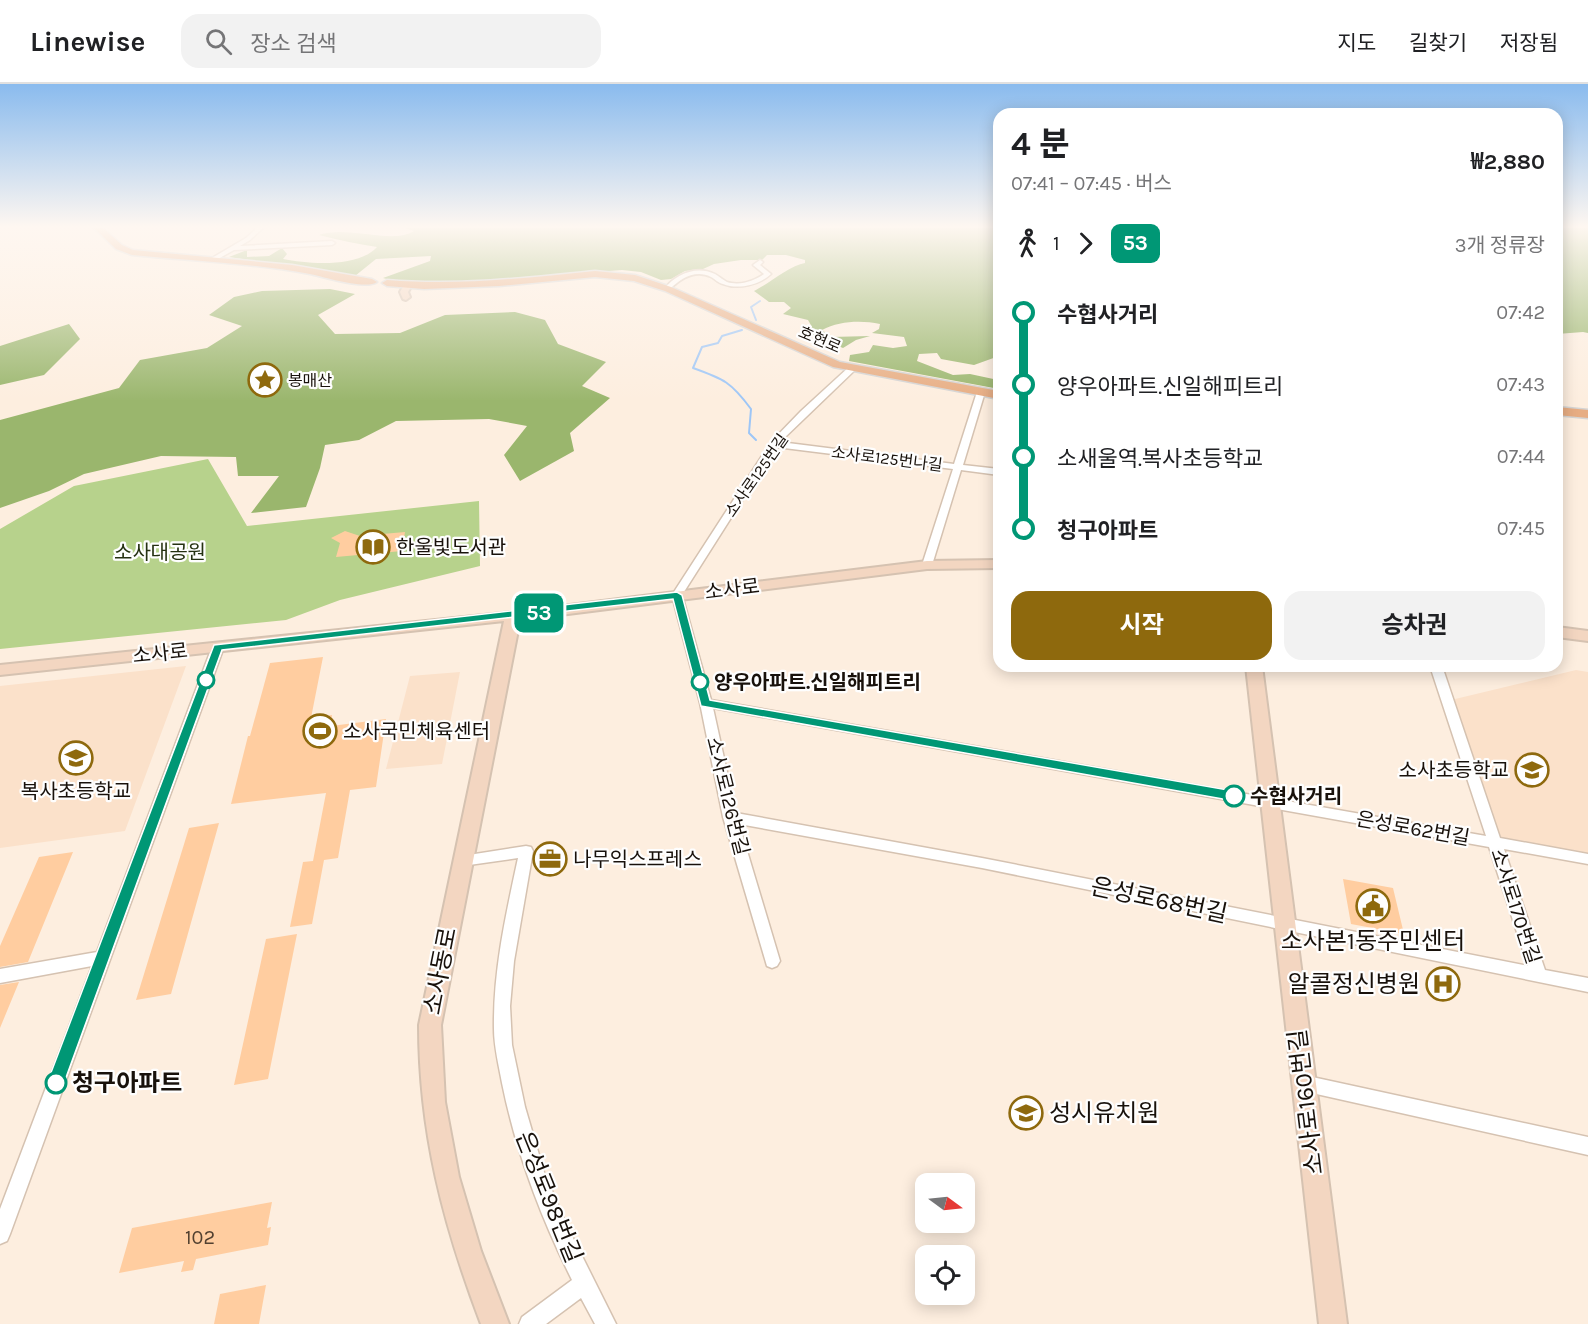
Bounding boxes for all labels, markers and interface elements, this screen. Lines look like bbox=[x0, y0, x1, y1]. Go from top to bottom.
search box bbox=[181, 14, 601, 68]
text: Linewise bbox=[30, 25, 145, 58]
icon: search bbox=[202, 25, 235, 58]
text: 장소 검색 bbox=[250, 31, 337, 57]
text: 지도 bbox=[1337, 31, 1376, 55]
text: 길찾기 bbox=[1409, 31, 1467, 55]
text: 저장됨 bbox=[1500, 31, 1558, 55]
text: 4 분 bbox=[1011, 125, 1069, 163]
text: ₩2,880 bbox=[1471, 149, 1545, 175]
text: 07:41 – 07:45 · 버스 bbox=[1011, 172, 1172, 195]
icon: walk bbox=[1011, 227, 1044, 260]
icon: forward bbox=[1069, 227, 1102, 260]
text: 53 bbox=[1123, 231, 1148, 255]
text: 1 bbox=[1053, 232, 1060, 255]
text: 3개 정류장 bbox=[1455, 234, 1545, 257]
text: 07:42 bbox=[1496, 301, 1545, 324]
text: 수협사거리 bbox=[1057, 302, 1158, 328]
street label: 호현로 bbox=[796, 322, 844, 357]
place icon: 봉매산 bbox=[247, 362, 283, 398]
place label: 봉매산 bbox=[288, 371, 332, 390]
text: 07:43 bbox=[1496, 373, 1545, 396]
text: 양우아파트.신일해피트리 bbox=[1057, 374, 1284, 400]
street label: 소사로125번길 bbox=[721, 430, 792, 521]
street label: 소사로125번나길 bbox=[830, 442, 944, 475]
text: 07:44 bbox=[1497, 445, 1545, 468]
text: 소새울역.복사초등학교 bbox=[1057, 446, 1263, 472]
text: 07:45 bbox=[1497, 517, 1545, 540]
text: 청구아파트 bbox=[1057, 518, 1158, 544]
library icon: 한울빛도서관 bbox=[355, 529, 391, 565]
place label: 한울빛도서관 bbox=[396, 536, 506, 559]
park label: 소사대공원 bbox=[114, 541, 206, 564]
street label: 소사로 bbox=[703, 575, 761, 604]
button: 시작 bbox=[1011, 591, 1272, 660]
button: 승차권 bbox=[1284, 591, 1545, 660]
line badge: 53 bbox=[512, 594, 566, 632]
text: 53 bbox=[526, 601, 552, 625]
street label: 소사로 bbox=[131, 639, 189, 668]
unlabelled marker bbox=[197, 671, 215, 689]
place label: 양우아파트.신일해피트리 bbox=[714, 671, 921, 694]
marker: 양우아파트.신일해피트리 bbox=[691, 673, 709, 691]
sports icon: 소사국민체육센터 bbox=[302, 713, 338, 749]
place label: 소사국민체육센터 bbox=[343, 720, 490, 743]
street label: 소사로126번길 bbox=[702, 734, 753, 858]
school or university icon: 복사초등학교 bbox=[58, 740, 94, 776]
school or university icon: 소사초등학교 bbox=[1514, 752, 1550, 788]
place label: 소사초등학교 bbox=[1399, 759, 1509, 782]
place label: 복사초등학교 bbox=[21, 780, 131, 803]
marker: 수협사거리 bbox=[1223, 785, 1245, 807]
place label: 수협사거리 bbox=[1250, 785, 1342, 808]
street label: 은성로62번길 bbox=[1354, 807, 1472, 850]
office icon: 나무익스프레스 bbox=[532, 841, 568, 877]
street label: 소사로170번길 bbox=[1486, 846, 1545, 967]
place label: 나무익스프레스 bbox=[573, 848, 702, 871]
street label: 은성로68번길 bbox=[1088, 872, 1230, 928]
public building icon: 소사본1동주민센터 bbox=[1355, 888, 1391, 924]
street label: 소사동로 bbox=[418, 925, 462, 1017]
place label: 소사본1동주민센터 bbox=[1281, 927, 1465, 955]
hospital icon: 알콜정신병원 bbox=[1425, 966, 1461, 1002]
place label: 알콜정신병원 bbox=[1288, 970, 1420, 998]
street label: 소사로160번길 bbox=[1283, 1028, 1329, 1176]
place label: 청구아파트 bbox=[72, 1069, 182, 1097]
marker: 청구아파트 bbox=[45, 1072, 67, 1094]
school or university icon: 성시유치원 bbox=[1008, 1095, 1044, 1131]
place label: 성시유치원 bbox=[1049, 1099, 1159, 1127]
street label: 은성로98번길 bbox=[510, 1127, 588, 1267]
north arrow bbox=[915, 1173, 975, 1233]
map controls bbox=[915, 1173, 975, 1305]
house number: 102 bbox=[185, 1226, 215, 1249]
button: locate bbox=[915, 1245, 975, 1305]

